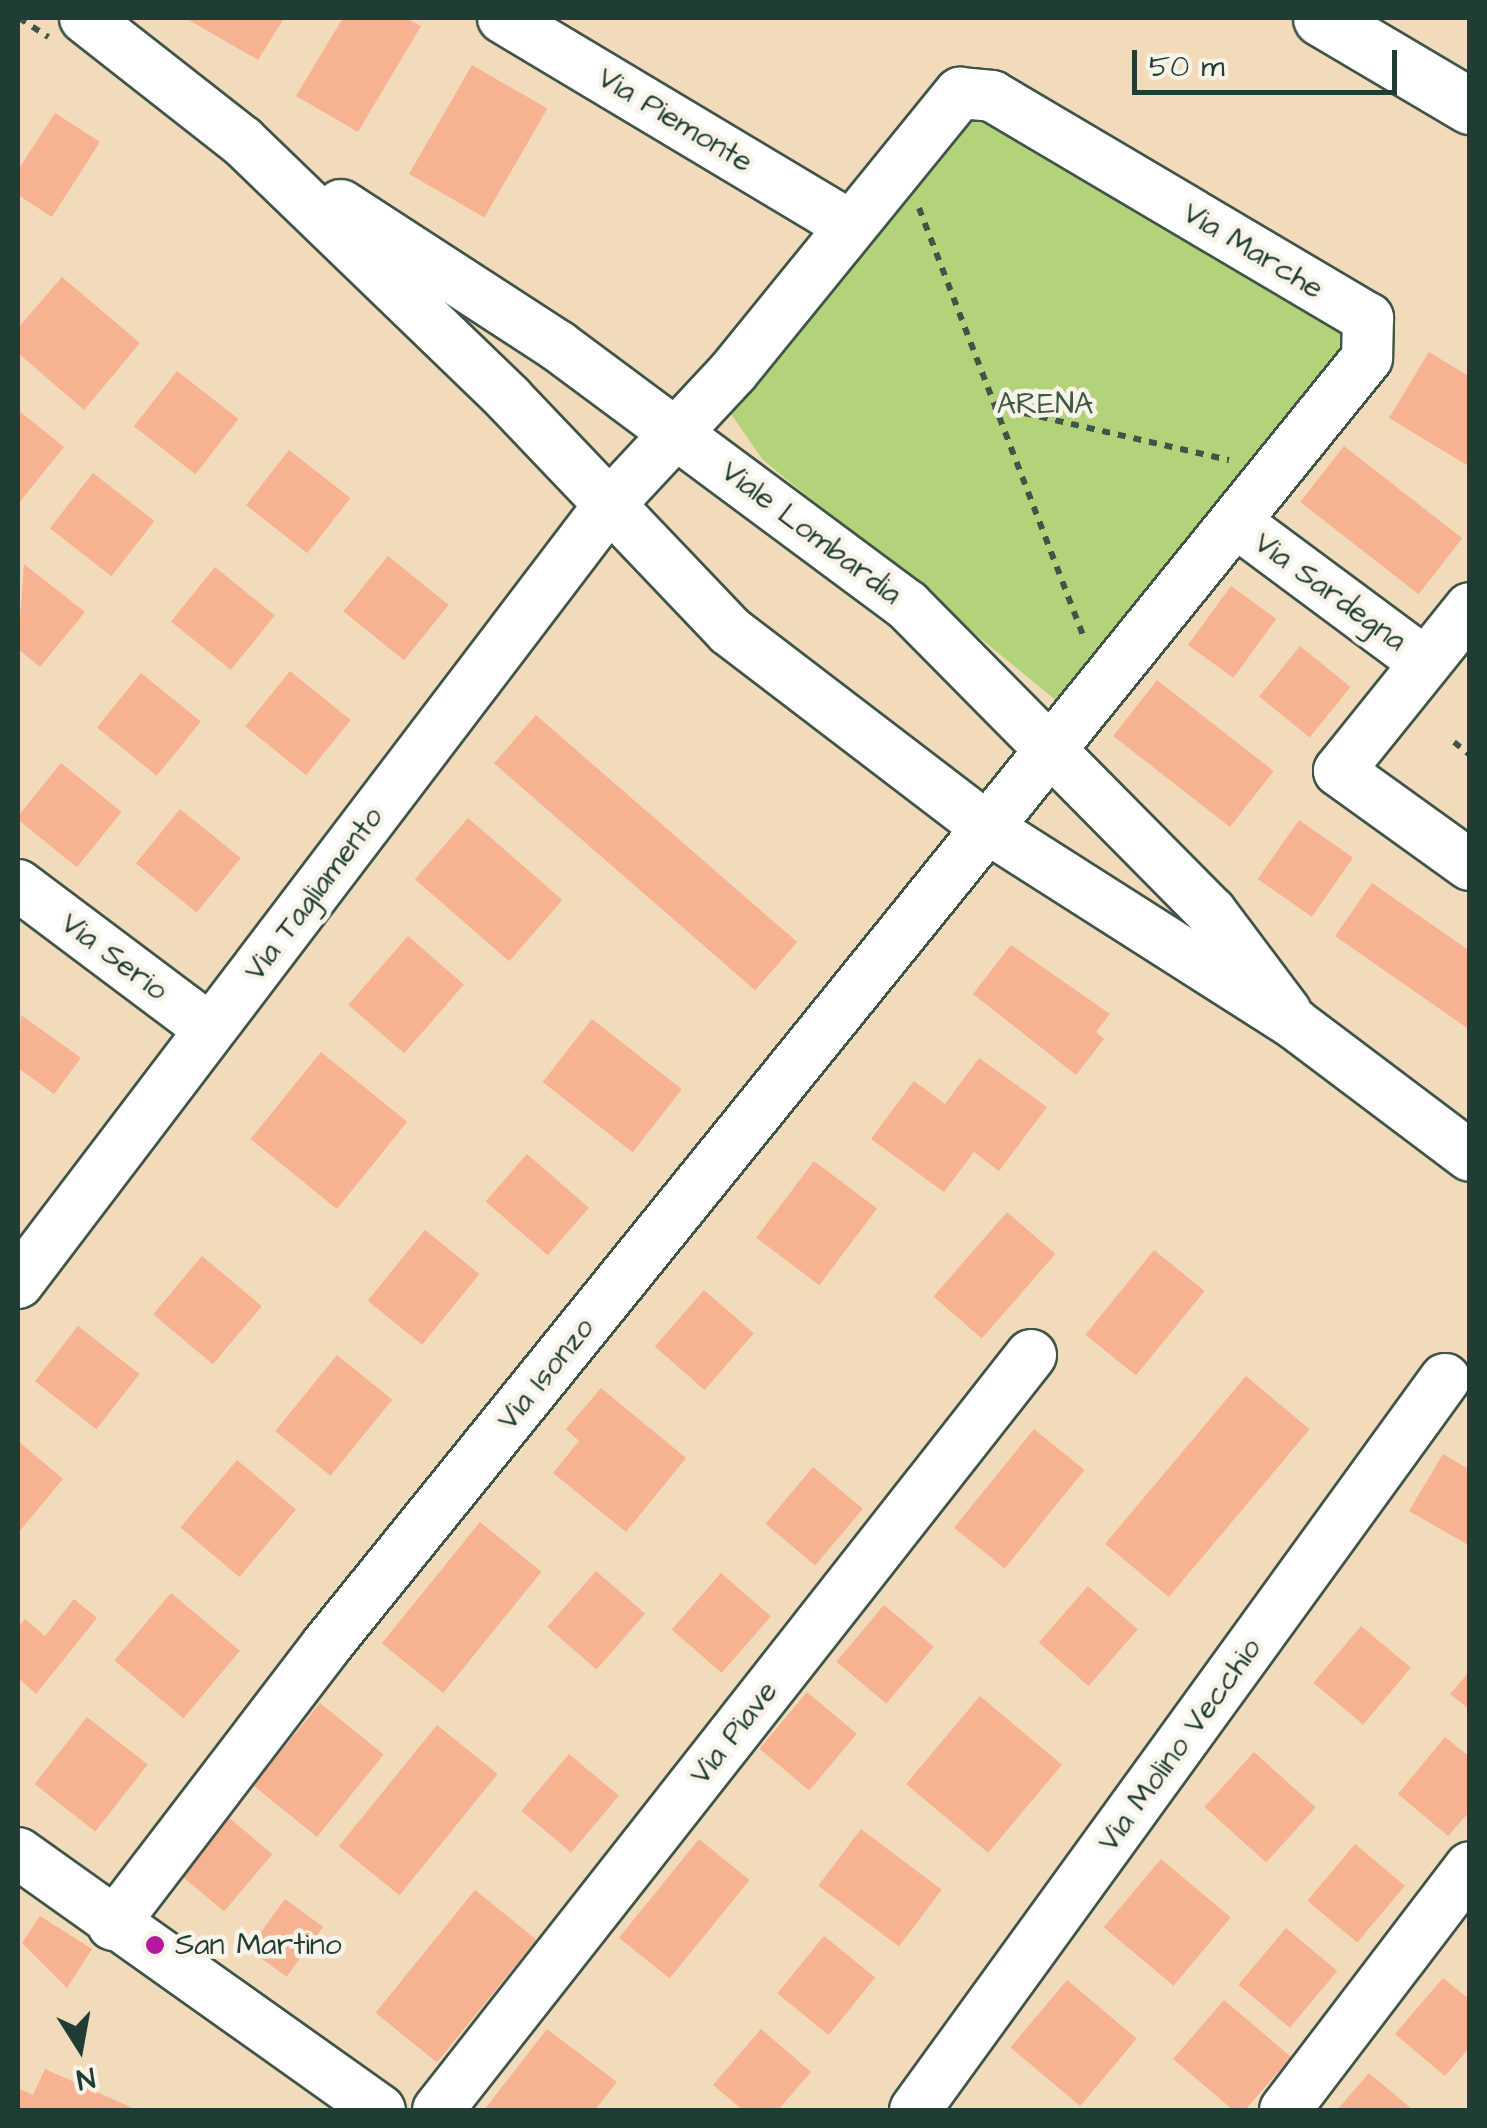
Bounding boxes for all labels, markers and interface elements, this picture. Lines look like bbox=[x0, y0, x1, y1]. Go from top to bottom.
scale bar bbox=[1137, 30, 1402, 92]
text: 50 m bbox=[1149, 46, 1225, 88]
street label: Via Piemonte bbox=[591, 60, 759, 180]
street label: Via Marche bbox=[1176, 195, 1330, 307]
park label: ARENA bbox=[997, 386, 1093, 422]
street label: Viale Lombardia bbox=[714, 454, 908, 612]
street label: Via Sardegna bbox=[1247, 525, 1413, 659]
street label: Via Tagliamento bbox=[237, 800, 391, 988]
street label: Via Serio bbox=[54, 905, 174, 1009]
street label: Via Isonzo bbox=[490, 1311, 602, 1437]
street label: Via Molino Vecchio bbox=[1091, 1631, 1269, 1859]
street label: Via Piave bbox=[682, 1674, 786, 1792]
place label: San Martino bbox=[175, 1927, 342, 1963]
marker: San Martino bbox=[144, 1934, 166, 1956]
north arrow bbox=[30, 1998, 130, 2098]
text: N bbox=[73, 2057, 98, 2099]

